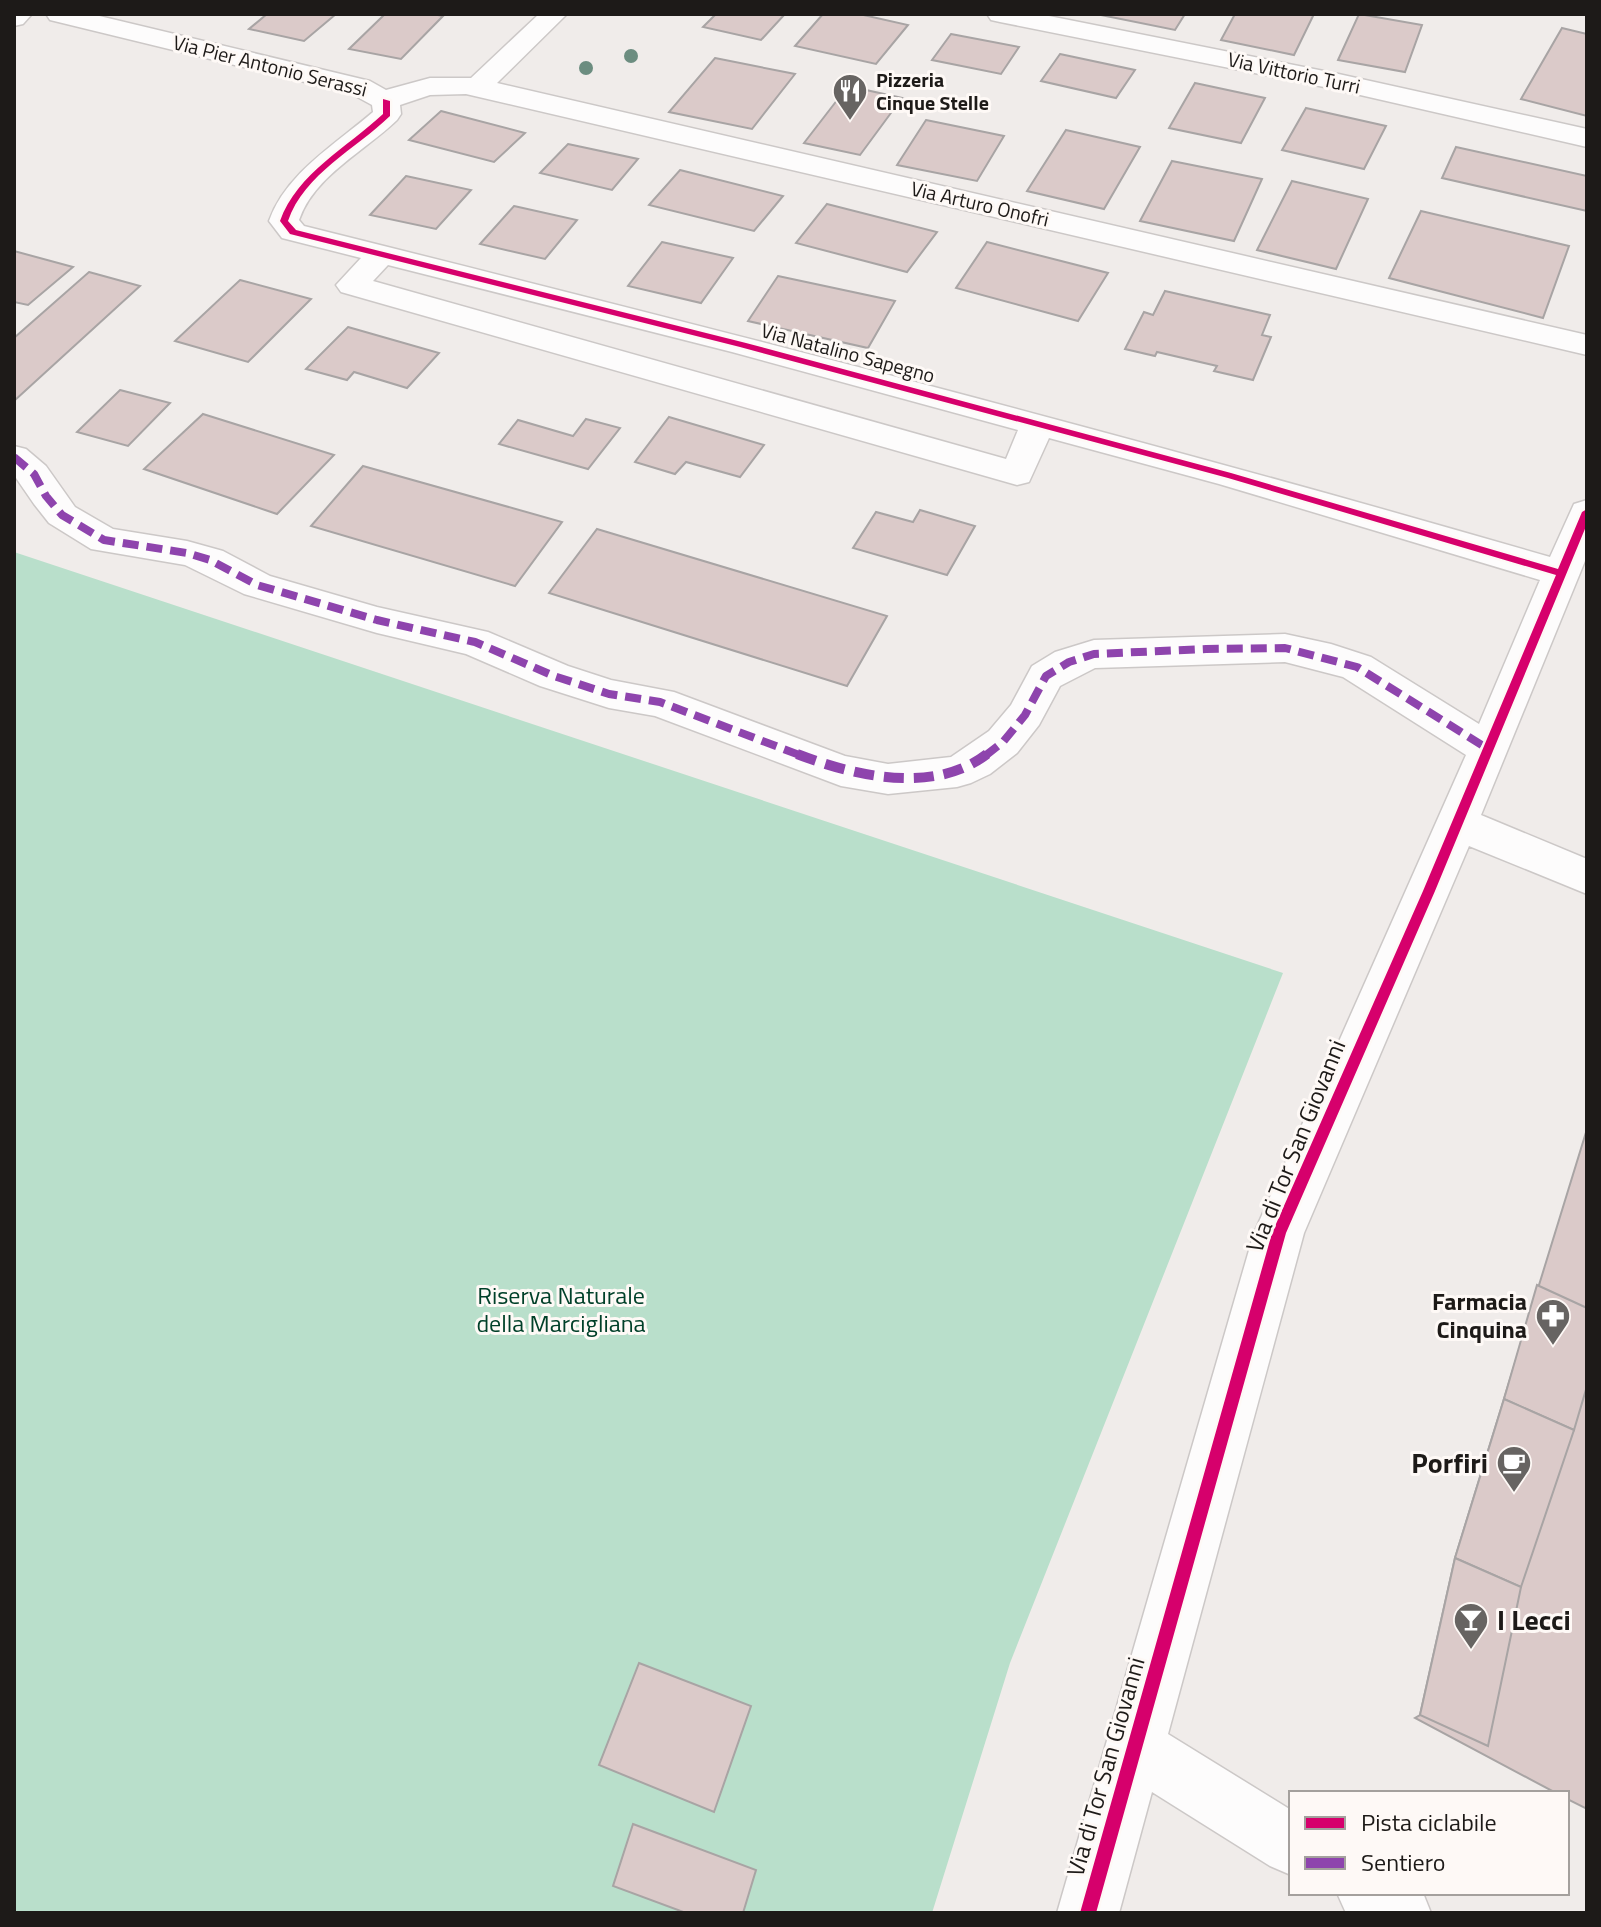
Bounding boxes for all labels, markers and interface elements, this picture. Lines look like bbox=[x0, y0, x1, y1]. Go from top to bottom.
street label: Via Pier Antonio Serassi bbox=[170, 26, 371, 105]
street label: Via Vittorio Turri bbox=[1225, 43, 1363, 102]
place label: Pizzeria Cinque Stelle bbox=[876, 64, 989, 118]
restaurant icon: Pizzeria Cinque Stelle bbox=[831, 72, 869, 122]
street label: Via Arturo Onofri bbox=[908, 173, 1052, 234]
street label: Via Natalino Sapegno bbox=[758, 314, 939, 391]
street label: Via di Tor San Giovanni bbox=[1236, 1034, 1354, 1257]
park label: Riserva Naturale della Marcigliana bbox=[476, 1277, 646, 1341]
place label: Farmacia Cinquina bbox=[1432, 1283, 1527, 1347]
pharmacy icon: Farmacia Cinquina bbox=[1534, 1297, 1572, 1347]
place label: Porfiri bbox=[1411, 1441, 1488, 1484]
cafe icon: Porfiri bbox=[1495, 1444, 1533, 1494]
place label: I Lecci bbox=[1497, 1598, 1571, 1641]
bar icon: I Lecci bbox=[1452, 1601, 1490, 1651]
street label: Via di Tor San Giovanni bbox=[1057, 1653, 1154, 1881]
legend bbox=[1289, 1791, 1569, 1895]
text: Pista ciclabile bbox=[1361, 1804, 1497, 1840]
text: Sentiero bbox=[1361, 1844, 1445, 1880]

